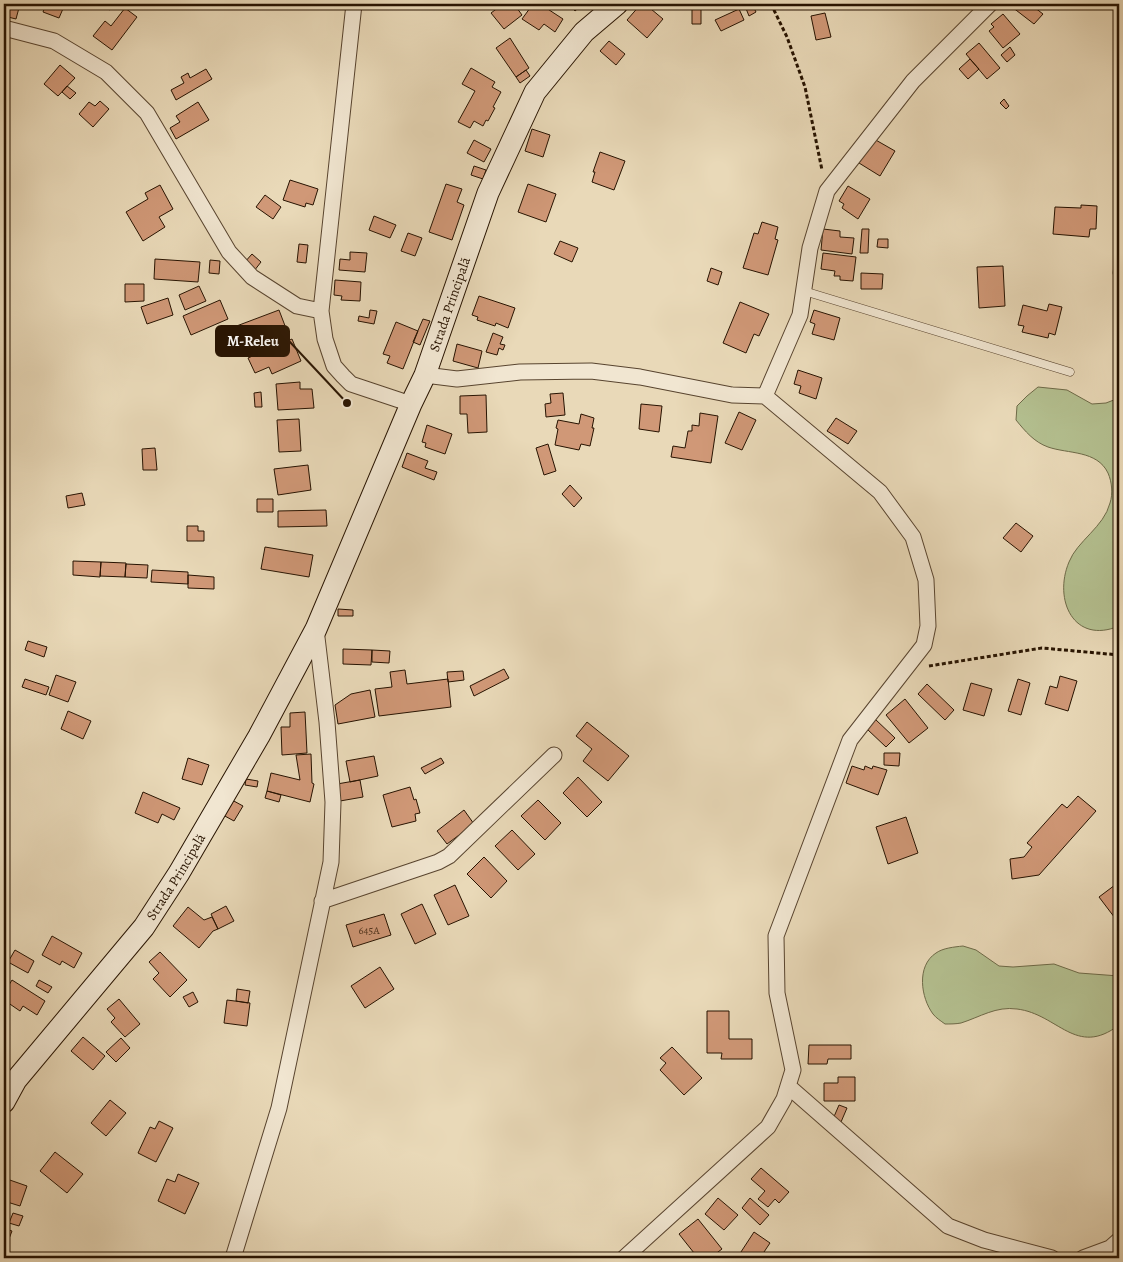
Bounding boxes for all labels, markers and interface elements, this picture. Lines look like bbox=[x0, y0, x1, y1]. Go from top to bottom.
street label: Strada Principală bbox=[424, 254, 475, 354]
callout: M-Releu bbox=[216, 326, 289, 356]
text: M-Releu bbox=[227, 331, 280, 351]
street label: Strada Principală bbox=[141, 829, 210, 924]
house number: 645A bbox=[358, 923, 380, 938]

